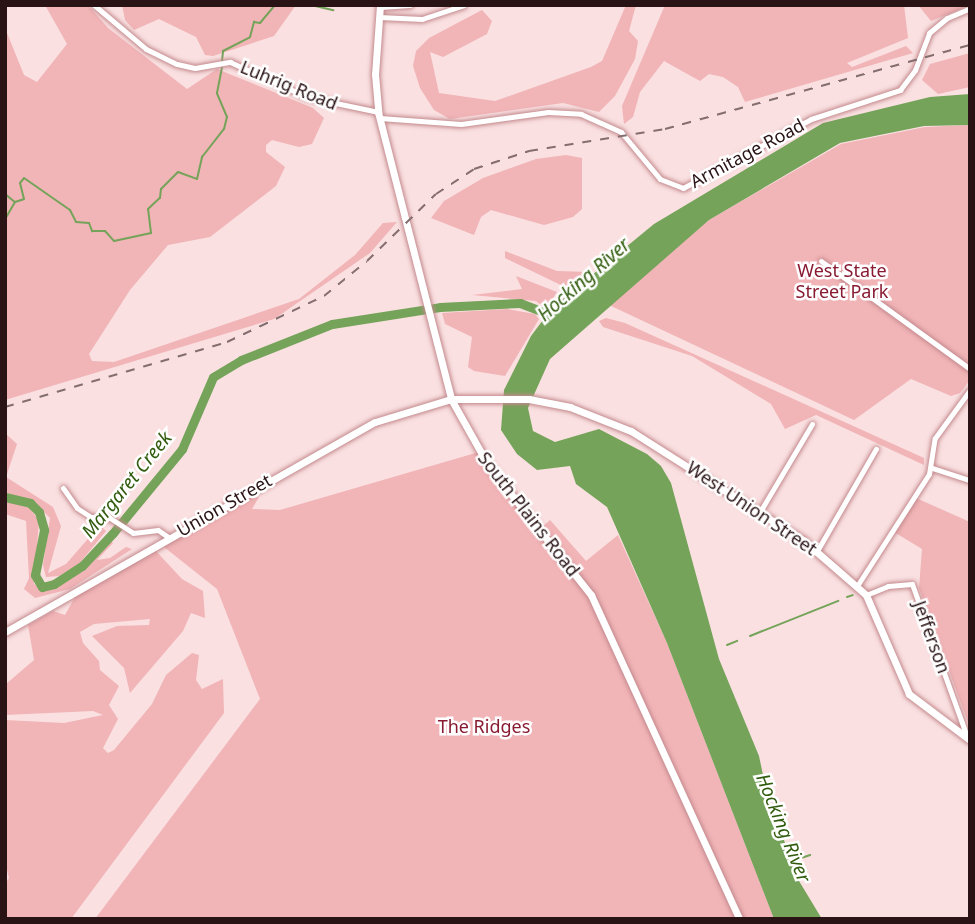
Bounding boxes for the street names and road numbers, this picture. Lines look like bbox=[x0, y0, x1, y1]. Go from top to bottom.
street label: Luhrig Road bbox=[237, 56, 341, 114]
street label: Armitage Road bbox=[686, 114, 808, 192]
street label: South Plains Road bbox=[474, 447, 584, 581]
street label: West Union Street bbox=[683, 456, 821, 560]
street label: Union Street bbox=[173, 469, 275, 541]
street label: Jefferson bbox=[909, 598, 955, 676]

